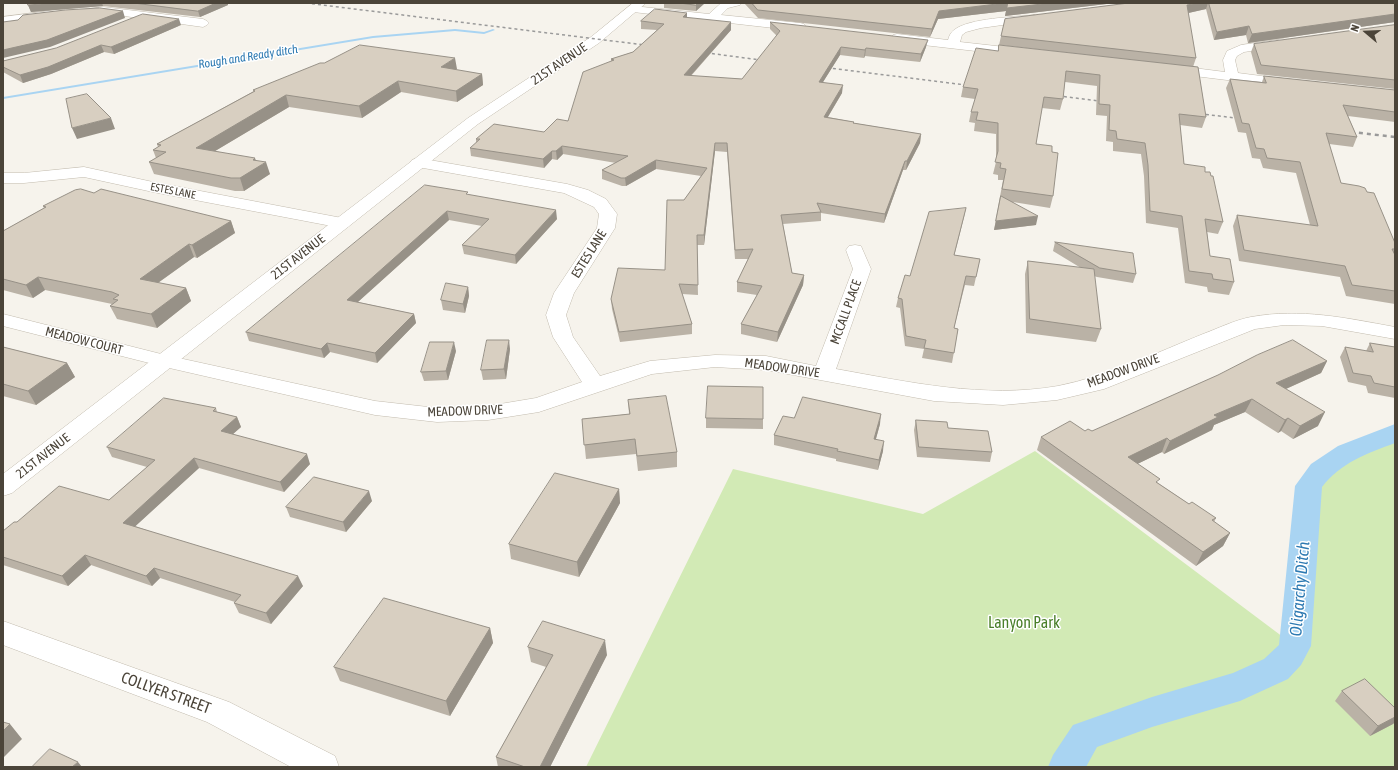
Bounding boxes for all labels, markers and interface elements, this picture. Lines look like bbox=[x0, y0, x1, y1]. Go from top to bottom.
north arrow bbox=[1346, 12, 1386, 52]
text: N bbox=[1348, 23, 1361, 33]
street label: 21ST AVENUE bbox=[528, 40, 590, 88]
water label: Rough and Ready ditch bbox=[197, 42, 299, 72]
street label: ESTES LANE bbox=[149, 180, 197, 202]
street label: ESTES LANE bbox=[568, 227, 610, 281]
street label: 21ST AVENUE bbox=[268, 231, 328, 283]
street label: MCCALL PLACE bbox=[827, 278, 865, 346]
street label: MEADOW COURT bbox=[43, 324, 125, 358]
street label: MEADOW DRIVE bbox=[1085, 351, 1161, 391]
street label: MEADOW DRIVE bbox=[743, 355, 821, 381]
street label: MEADOW DRIVE bbox=[427, 402, 503, 420]
street label: 21ST AVENUE bbox=[13, 430, 73, 482]
water label: Oligarchy Ditch bbox=[1286, 541, 1314, 637]
park label: Lanyon Park bbox=[988, 613, 1060, 633]
street label: COLLYER STREET bbox=[119, 668, 213, 718]

